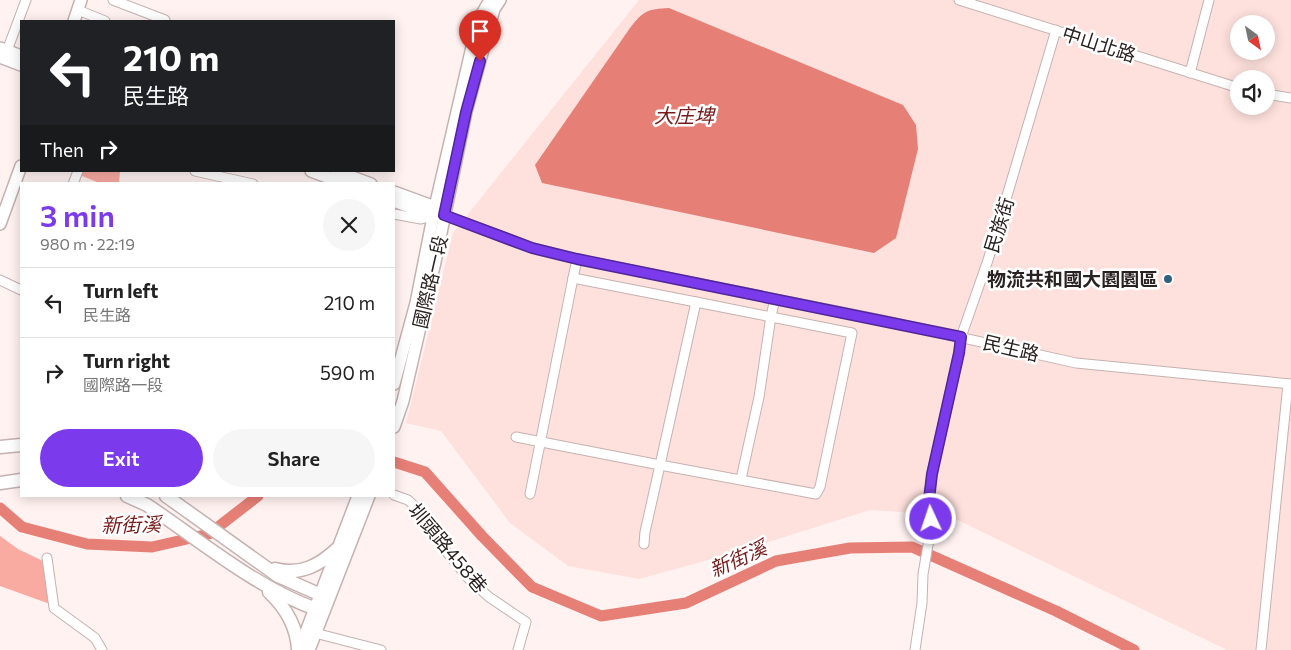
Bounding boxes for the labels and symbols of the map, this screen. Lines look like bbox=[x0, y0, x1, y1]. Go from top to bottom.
pin bbox=[459, 10, 501, 61]
north arrow bbox=[1230, 15, 1275, 60]
street label: 中山北路 bbox=[1059, 21, 1139, 66]
water label: 大庄埤 bbox=[654, 103, 716, 127]
street label: 民族街 bbox=[979, 194, 1018, 255]
street label: 國際路一段 bbox=[408, 233, 451, 331]
place label: 物流共和國大園園區 bbox=[987, 267, 1158, 290]
marker: 物流共和國大園園區 bbox=[1162, 273, 1174, 285]
street label: 民生路 bbox=[981, 330, 1041, 365]
position arrow bbox=[904, 492, 956, 544]
street label: 圳頭路458巷 bbox=[404, 498, 493, 597]
water label: 新街溪 bbox=[101, 511, 164, 537]
water label: 新街溪 bbox=[705, 534, 773, 581]

